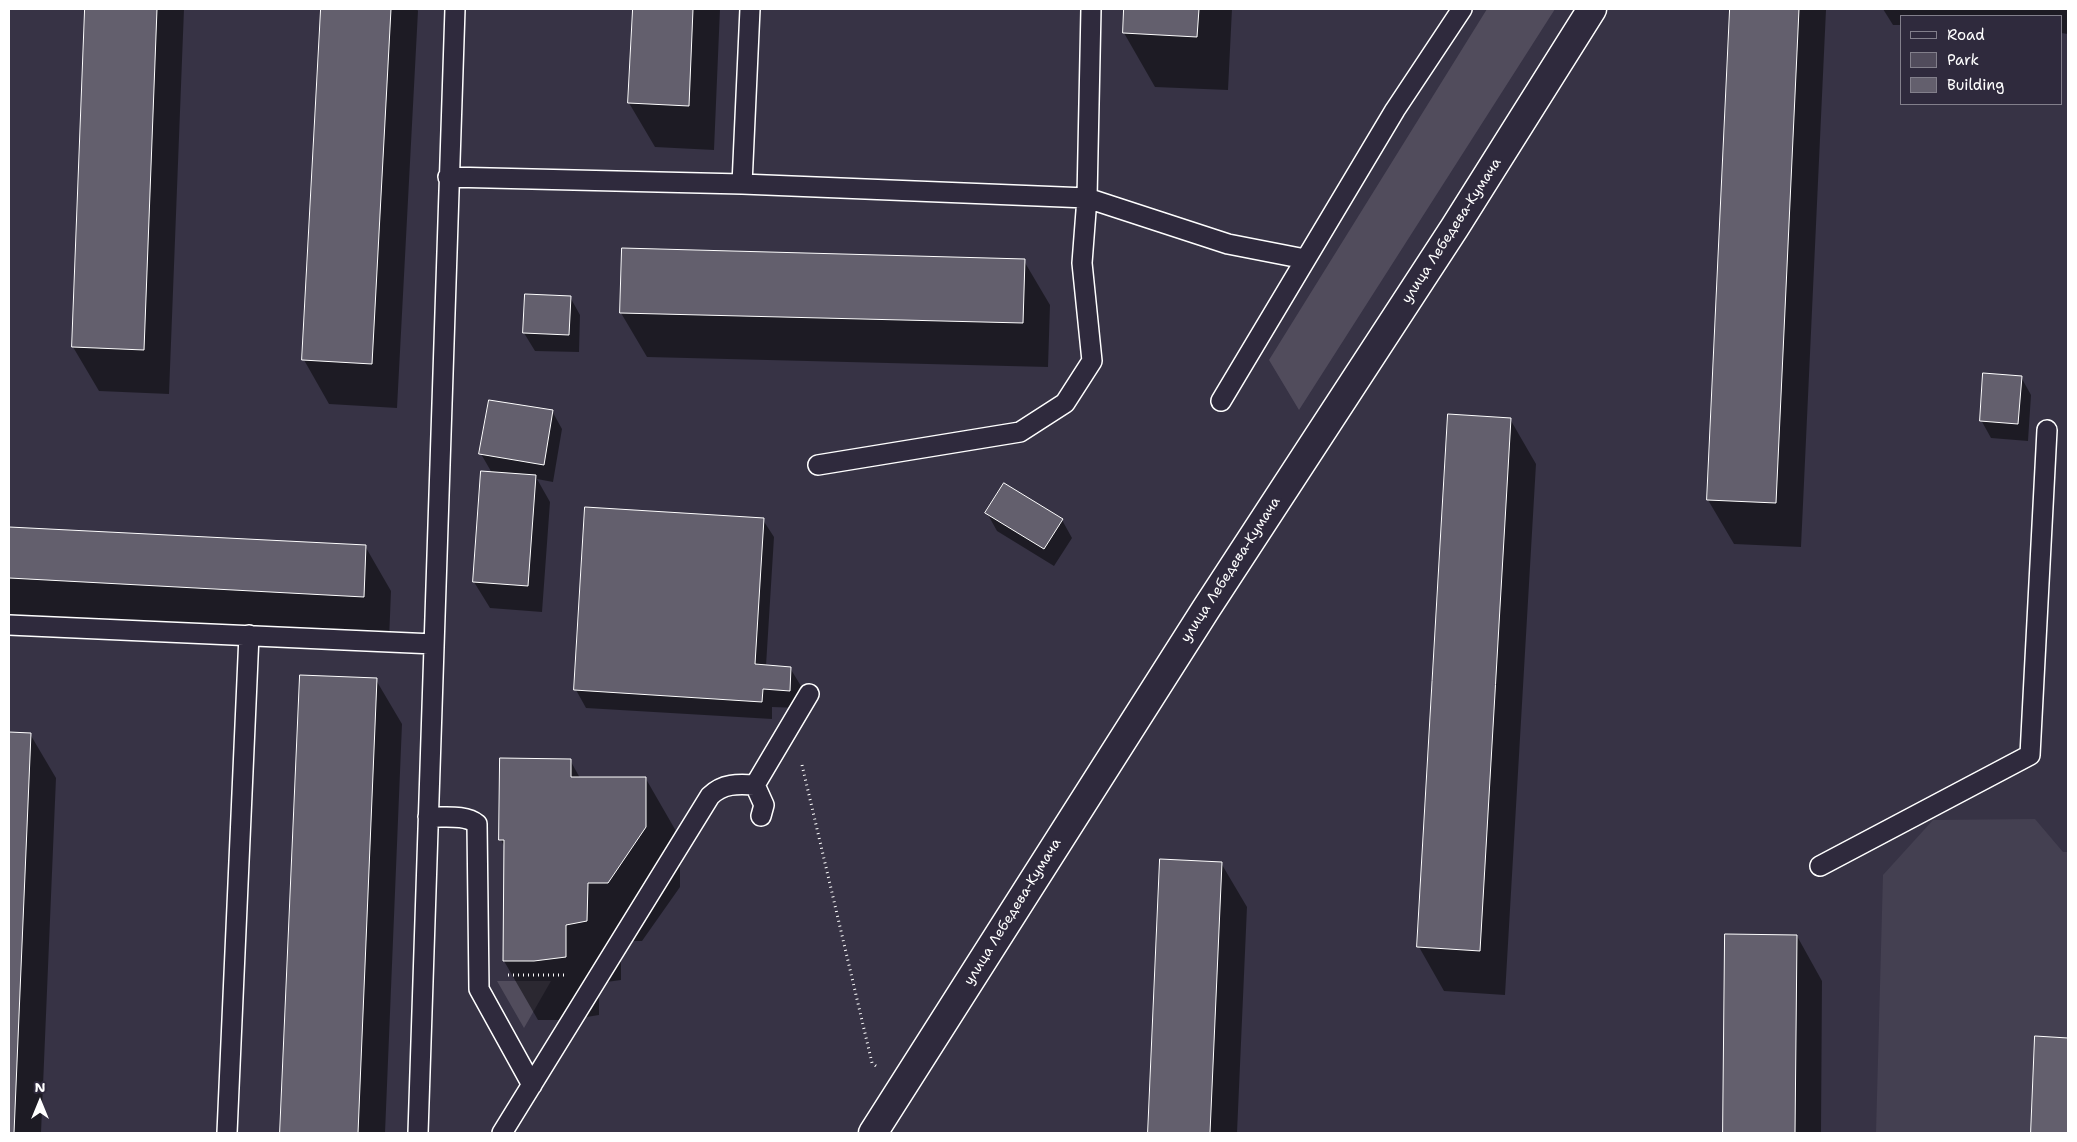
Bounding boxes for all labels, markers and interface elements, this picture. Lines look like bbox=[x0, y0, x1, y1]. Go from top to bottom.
legend bbox=[1900, 15, 2062, 105]
text: Road bbox=[1947, 25, 1985, 45]
text: Park bbox=[1947, 50, 1979, 70]
text: Building bbox=[1947, 75, 2004, 95]
street label: улица Лебедева-Кумача bbox=[1399, 155, 1505, 307]
street label: улица Лебедева-Кумача bbox=[1178, 494, 1284, 646]
street label: улица Лебедева-Кумача bbox=[961, 835, 1065, 989]
north arrow bbox=[15, 1077, 65, 1127]
text: N bbox=[34, 1078, 46, 1096]

